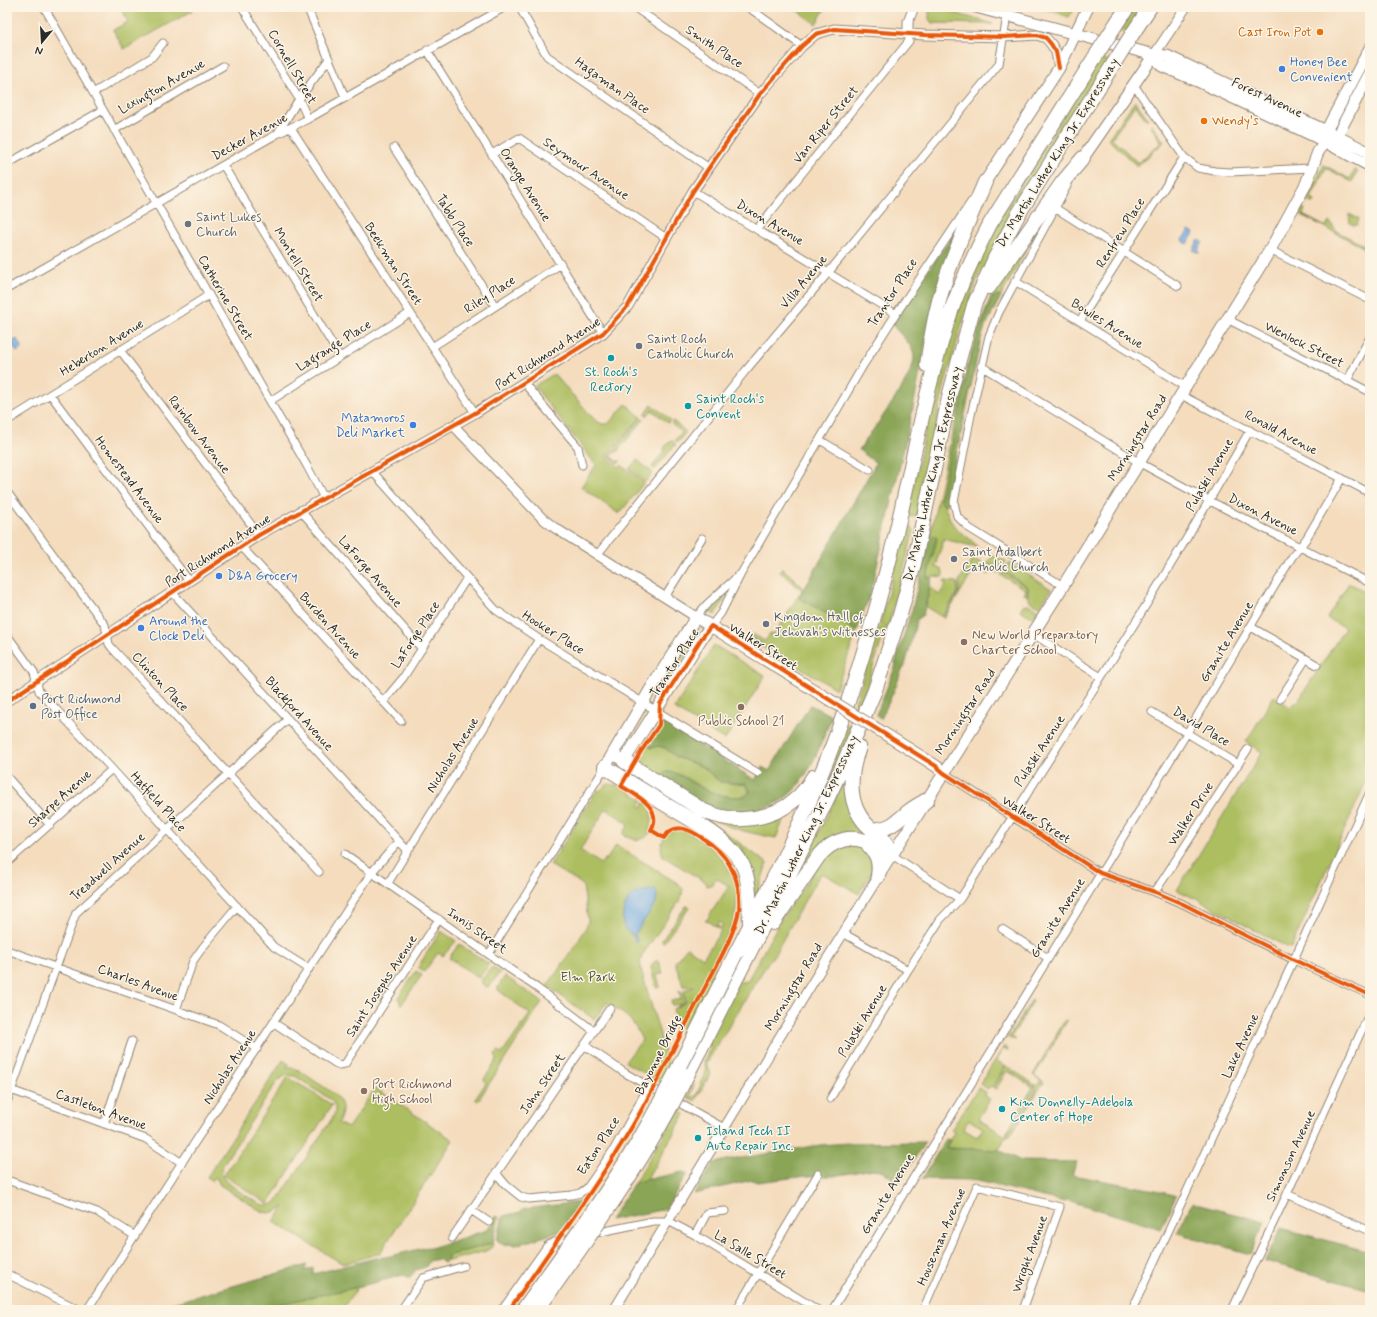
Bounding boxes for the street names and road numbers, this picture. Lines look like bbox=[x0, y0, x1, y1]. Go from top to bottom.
street label: Smith Place bbox=[682, 22, 746, 72]
street label: Cornell Street bbox=[264, 27, 320, 107]
street label: Hagaman Place bbox=[570, 54, 653, 120]
street label: Lexington Avenue bbox=[116, 55, 209, 120]
street label: Dr. Martin Luther King Jr. Expressway bbox=[993, 55, 1123, 251]
street label: Forest Avenue bbox=[1229, 74, 1305, 122]
street label: Van Riper Street bbox=[789, 83, 863, 167]
street label: Decker Avenue bbox=[209, 109, 291, 165]
street label: Seymour Avenue bbox=[540, 134, 632, 204]
street label: Orange Avenue bbox=[495, 145, 555, 226]
street label: Tabb Place bbox=[432, 192, 478, 251]
street label: Renfrew Place bbox=[1093, 195, 1149, 271]
street label: Dixon Avenue bbox=[733, 196, 807, 250]
street label: Beekman Street bbox=[360, 220, 426, 309]
street label: Montell Street bbox=[269, 225, 327, 305]
street label: Villa Avenue bbox=[776, 251, 832, 313]
street label: Catherine Street bbox=[194, 252, 256, 344]
street label: Trantor Place bbox=[864, 255, 922, 331]
street label: Riley Place bbox=[461, 272, 519, 318]
street label: Bowles Avenue bbox=[1068, 295, 1146, 353]
street label: Port Richmond Avenue bbox=[492, 313, 604, 395]
street label: Heberton Avenue bbox=[57, 315, 147, 381]
street label: Lagrange Place bbox=[293, 316, 376, 377]
street label: Wenlock Street bbox=[1262, 318, 1346, 372]
street label: Dr. Martin Luther King Jr. Expressway bbox=[900, 365, 966, 583]
street label: Morningstar Road bbox=[1104, 391, 1173, 486]
street label: Rainbow Avenue bbox=[164, 393, 234, 477]
street label: Ronald Avenue bbox=[1241, 407, 1321, 459]
street label: Homestead Avenue bbox=[90, 433, 168, 527]
street label: Pulaski Avenue bbox=[1182, 435, 1238, 515]
street label: Dixon Avenue bbox=[1225, 490, 1301, 540]
street label: Port Richmond Avenue bbox=[162, 510, 274, 592]
street label: LaForge Avenue bbox=[334, 533, 406, 611]
street label: Burden Avenue bbox=[295, 589, 365, 663]
street label: LaForge Place bbox=[388, 598, 444, 672]
street label: Granite Avenue bbox=[1196, 598, 1258, 686]
street label: Hooker Place bbox=[519, 607, 588, 659]
street label: Walker Street bbox=[725, 619, 801, 675]
street label: Trantor Place bbox=[646, 625, 704, 701]
street label: Clinton Place bbox=[128, 649, 192, 716]
street label: Morningstar Road bbox=[932, 666, 1002, 759]
street label: Blackford Avenue bbox=[260, 673, 337, 756]
street label: David Place bbox=[1169, 703, 1233, 751]
street label: Pulaski Avenue bbox=[1011, 712, 1069, 790]
street label: Nicholas Avenue bbox=[423, 714, 483, 796]
street label: Dr. Martin Luther King Jr. Expressway bbox=[751, 732, 863, 938]
street label: Sharpe Avenue bbox=[25, 766, 95, 832]
street label: Hatfield Place bbox=[126, 768, 190, 836]
street label: Walker Drive bbox=[1164, 779, 1218, 849]
street label: Walker Street bbox=[998, 792, 1074, 848]
street label: Treadwell Avenue bbox=[67, 829, 149, 905]
street label: Granite Avenue bbox=[1027, 875, 1089, 961]
street label: Innis Street bbox=[444, 904, 511, 958]
street label: Saint Josephs Avenue bbox=[343, 932, 421, 1040]
street label: Morningstar Road bbox=[761, 940, 829, 1035]
street label: Charles Avenue bbox=[95, 960, 181, 1006]
street label: Pulaski Avenue bbox=[835, 981, 891, 1061]
street label: Lake Avenue bbox=[1219, 1011, 1263, 1081]
street label: Bayonne Bridge bbox=[632, 1012, 688, 1099]
street label: Nicholas Avenue bbox=[199, 1026, 261, 1108]
street label: John Street bbox=[516, 1050, 570, 1118]
street label: Castleton Avenue bbox=[53, 1086, 149, 1134]
street label: Simonson Avenue bbox=[1262, 1107, 1320, 1205]
street label: Eaton Place bbox=[574, 1113, 624, 1179]
street label: Granite Avenue bbox=[857, 1150, 919, 1238]
street label: Houseman Avenue bbox=[914, 1185, 970, 1288]
street label: Wright Avenue bbox=[1008, 1213, 1053, 1295]
street label: La Salle Street bbox=[711, 1227, 789, 1283]

